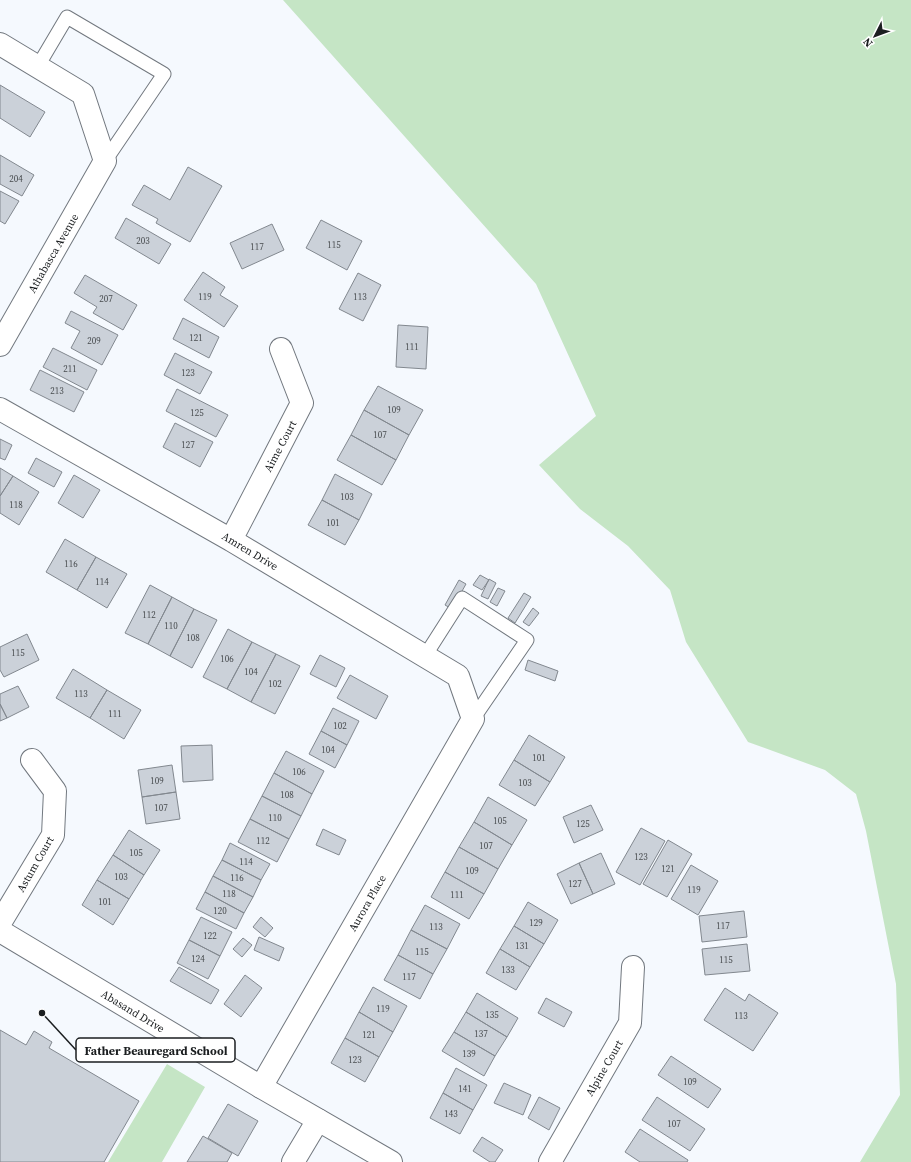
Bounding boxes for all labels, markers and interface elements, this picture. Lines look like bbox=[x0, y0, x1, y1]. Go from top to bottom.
north arrow bbox=[855, 16, 895, 56]
text: N bbox=[860, 34, 876, 50]
house number: 204 bbox=[9, 173, 23, 185]
street label: Athabasca Avenue bbox=[25, 211, 82, 296]
house number: 203 bbox=[136, 235, 150, 247]
house number: 115 bbox=[327, 239, 341, 251]
house number: 117 bbox=[250, 241, 264, 253]
house number: 119 bbox=[198, 291, 212, 303]
house number: 113 bbox=[353, 291, 367, 303]
house number: 207 bbox=[99, 293, 113, 305]
house number: 121 bbox=[189, 332, 203, 344]
house number: 209 bbox=[87, 335, 101, 347]
house number: 111 bbox=[405, 341, 419, 353]
house number: 211 bbox=[63, 363, 77, 375]
house number: 123 bbox=[181, 367, 195, 379]
house number: 213 bbox=[50, 385, 64, 397]
house number: 109 bbox=[387, 404, 401, 416]
house number: 125 bbox=[190, 407, 204, 419]
street label: Aime Court bbox=[261, 417, 300, 475]
house number: 107 bbox=[373, 429, 387, 441]
house number: 127 bbox=[181, 439, 195, 451]
house number: 103 bbox=[340, 491, 354, 503]
house number: 118 bbox=[9, 499, 23, 511]
house number: 101 bbox=[326, 517, 340, 529]
street label: Amren Drive bbox=[219, 529, 281, 574]
house number: 116 bbox=[64, 558, 78, 570]
house number: 114 bbox=[95, 576, 109, 588]
house number: 112 bbox=[142, 609, 156, 621]
house number: 110 bbox=[164, 620, 178, 632]
house number: 108 bbox=[186, 632, 200, 644]
house number: 115 bbox=[11, 647, 25, 659]
house number: 106 bbox=[220, 653, 234, 665]
house number: 104 bbox=[244, 666, 258, 678]
house number: 102 bbox=[268, 678, 282, 690]
house number: 113 bbox=[74, 688, 88, 700]
house number: 111 bbox=[108, 708, 122, 720]
house number: 102 bbox=[333, 720, 347, 732]
house number: 104 bbox=[321, 744, 335, 756]
house number: 101 bbox=[532, 752, 546, 764]
house number: 106 bbox=[292, 766, 306, 778]
house number: 109 bbox=[150, 775, 164, 787]
house number: 103 bbox=[518, 777, 532, 789]
house number: 108 bbox=[280, 789, 294, 801]
house number: 107 bbox=[154, 802, 168, 814]
house number: 110 bbox=[268, 812, 282, 824]
house number: 105 bbox=[493, 815, 507, 827]
house number: 125 bbox=[576, 818, 590, 830]
street label: Astum Court bbox=[13, 833, 58, 895]
house number: 112 bbox=[256, 835, 270, 847]
house number: 107 bbox=[479, 840, 493, 852]
house number: 105 bbox=[129, 847, 143, 859]
house number: 123 bbox=[634, 851, 648, 863]
house number: 114 bbox=[239, 856, 253, 868]
house number: 121 bbox=[661, 863, 675, 875]
house number: 109 bbox=[465, 865, 479, 877]
house number: 103 bbox=[114, 871, 128, 883]
house number: 116 bbox=[230, 872, 244, 884]
street label: Aurora Place bbox=[345, 872, 390, 934]
house number: 127 bbox=[568, 878, 582, 890]
house number: 119 bbox=[687, 884, 701, 896]
house number: 118 bbox=[222, 888, 236, 900]
house number: 111 bbox=[450, 889, 464, 901]
house number: 101 bbox=[98, 896, 112, 908]
house number: 120 bbox=[213, 905, 227, 917]
house number: 129 bbox=[529, 917, 543, 929]
house number: 117 bbox=[716, 920, 730, 932]
house number: 113 bbox=[429, 921, 443, 933]
house number: 122 bbox=[203, 930, 217, 942]
house number: 131 bbox=[515, 940, 529, 952]
house number: 115 bbox=[415, 946, 429, 958]
house number: 124 bbox=[191, 953, 205, 965]
house number: 115 bbox=[719, 954, 733, 966]
house number: 133 bbox=[501, 964, 515, 976]
house number: 117 bbox=[402, 971, 416, 983]
street label: Abasand Drive bbox=[98, 987, 168, 1036]
house number: 119 bbox=[376, 1003, 390, 1015]
house number: 135 bbox=[485, 1009, 499, 1021]
house number: 113 bbox=[734, 1010, 748, 1022]
house number: 137 bbox=[474, 1028, 488, 1040]
house number: 121 bbox=[362, 1029, 376, 1041]
street label: Alpine Court bbox=[582, 1037, 627, 1099]
callout: Father Beauregard School bbox=[76, 1038, 235, 1062]
text: Father Beauregard School bbox=[84, 1043, 228, 1059]
house number: 139 bbox=[462, 1048, 476, 1060]
house number: 123 bbox=[348, 1054, 362, 1066]
house number: 109 bbox=[683, 1076, 697, 1088]
house number: 141 bbox=[458, 1083, 472, 1095]
house number: 143 bbox=[444, 1108, 458, 1120]
house number: 107 bbox=[667, 1118, 681, 1130]

